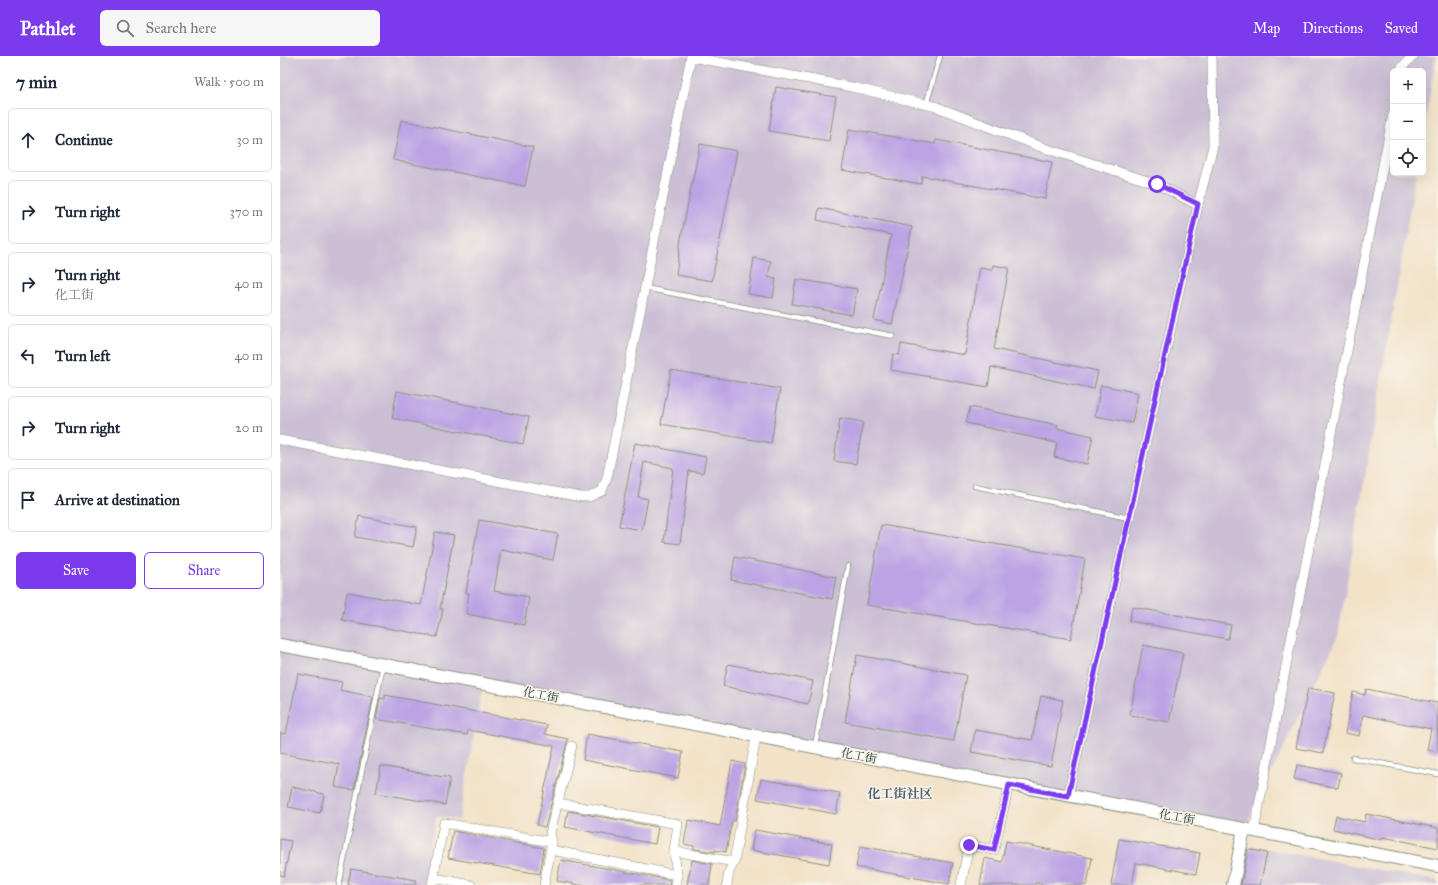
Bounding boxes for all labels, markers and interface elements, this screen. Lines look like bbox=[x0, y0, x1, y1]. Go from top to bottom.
search box bbox=[100, 10, 380, 46]
text: Pathlet bbox=[20, 17, 76, 40]
icon: search bbox=[114, 17, 136, 39]
text: Search here bbox=[146, 19, 217, 37]
text: Map bbox=[1253, 20, 1280, 37]
text: Directions bbox=[1302, 20, 1363, 37]
text: Saved bbox=[1385, 20, 1418, 37]
map controls bbox=[1390, 68, 1426, 176]
button: + bbox=[1390, 68, 1426, 104]
text: 7 min bbox=[16, 72, 57, 93]
text: Walk · 500 m bbox=[194, 74, 264, 90]
button: − bbox=[1390, 104, 1426, 140]
icon: ahead bbox=[17, 129, 39, 151]
text: Continue bbox=[55, 131, 113, 149]
text: 30 m bbox=[237, 132, 263, 148]
button: locate bbox=[1390, 140, 1426, 176]
route start bbox=[1148, 175, 1166, 193]
icon: right bbox=[17, 201, 39, 223]
text: Turn right bbox=[55, 203, 120, 221]
text: 370 m bbox=[230, 204, 263, 220]
text: Turn right bbox=[55, 266, 120, 284]
icon: right bbox=[17, 273, 39, 295]
text: 40 m bbox=[234, 276, 263, 292]
text: 化工街 bbox=[55, 287, 94, 303]
icon: left bbox=[17, 345, 39, 367]
text: Turn left bbox=[55, 347, 111, 365]
text: 40 m bbox=[234, 348, 263, 364]
icon: right bbox=[17, 417, 39, 439]
text: Turn right bbox=[55, 419, 120, 437]
text: 20 m bbox=[235, 420, 263, 436]
icon: arrive bbox=[17, 489, 39, 511]
text: Arrive at destination bbox=[55, 491, 180, 509]
button: Save bbox=[16, 552, 136, 589]
button: Share bbox=[144, 552, 264, 589]
street label: 化工街 bbox=[522, 685, 561, 705]
street label: 化工街 bbox=[840, 746, 879, 766]
district label: 化工街社区 bbox=[867, 786, 933, 802]
street label: 化工街 bbox=[1158, 807, 1197, 827]
route end bbox=[960, 836, 978, 854]

